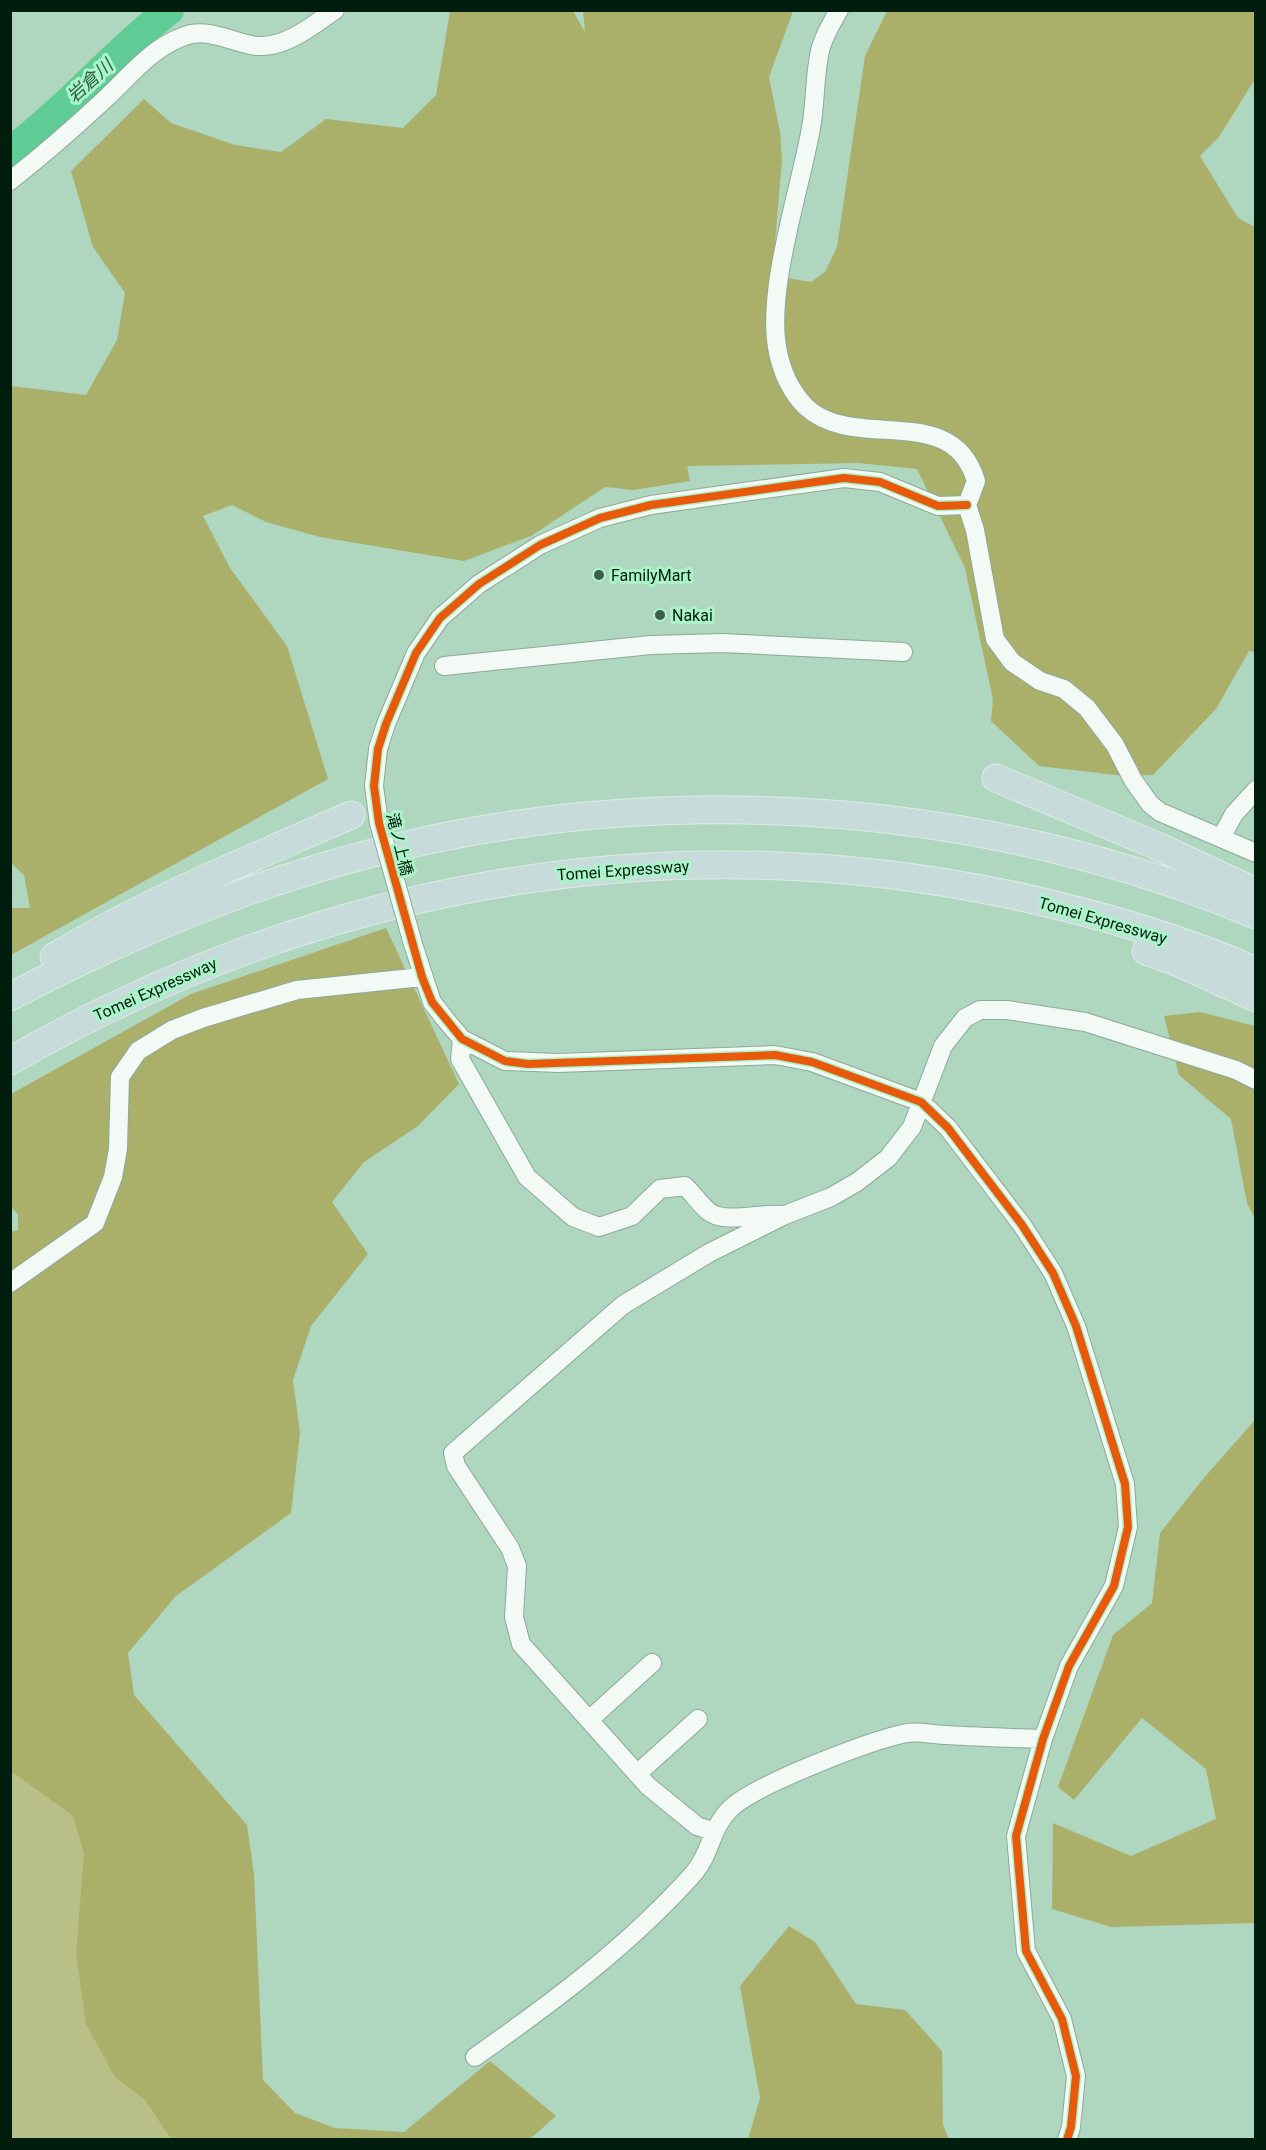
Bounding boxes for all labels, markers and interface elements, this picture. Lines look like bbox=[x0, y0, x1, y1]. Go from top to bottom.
water label: 岩倉川 bbox=[63, 53, 118, 106]
place label: FamilyMart bbox=[611, 566, 691, 585]
marker: FamilyMart bbox=[592, 568, 606, 582]
place label: Nakai bbox=[672, 606, 713, 625]
marker: Nakai bbox=[653, 608, 667, 622]
street label: 滝ノ上橋 bbox=[383, 811, 416, 877]
street label: Tomei Expressway bbox=[556, 856, 690, 885]
street label: Tomei Expressway bbox=[1036, 893, 1170, 948]
street label: Tomei Expressway bbox=[91, 954, 220, 1025]

